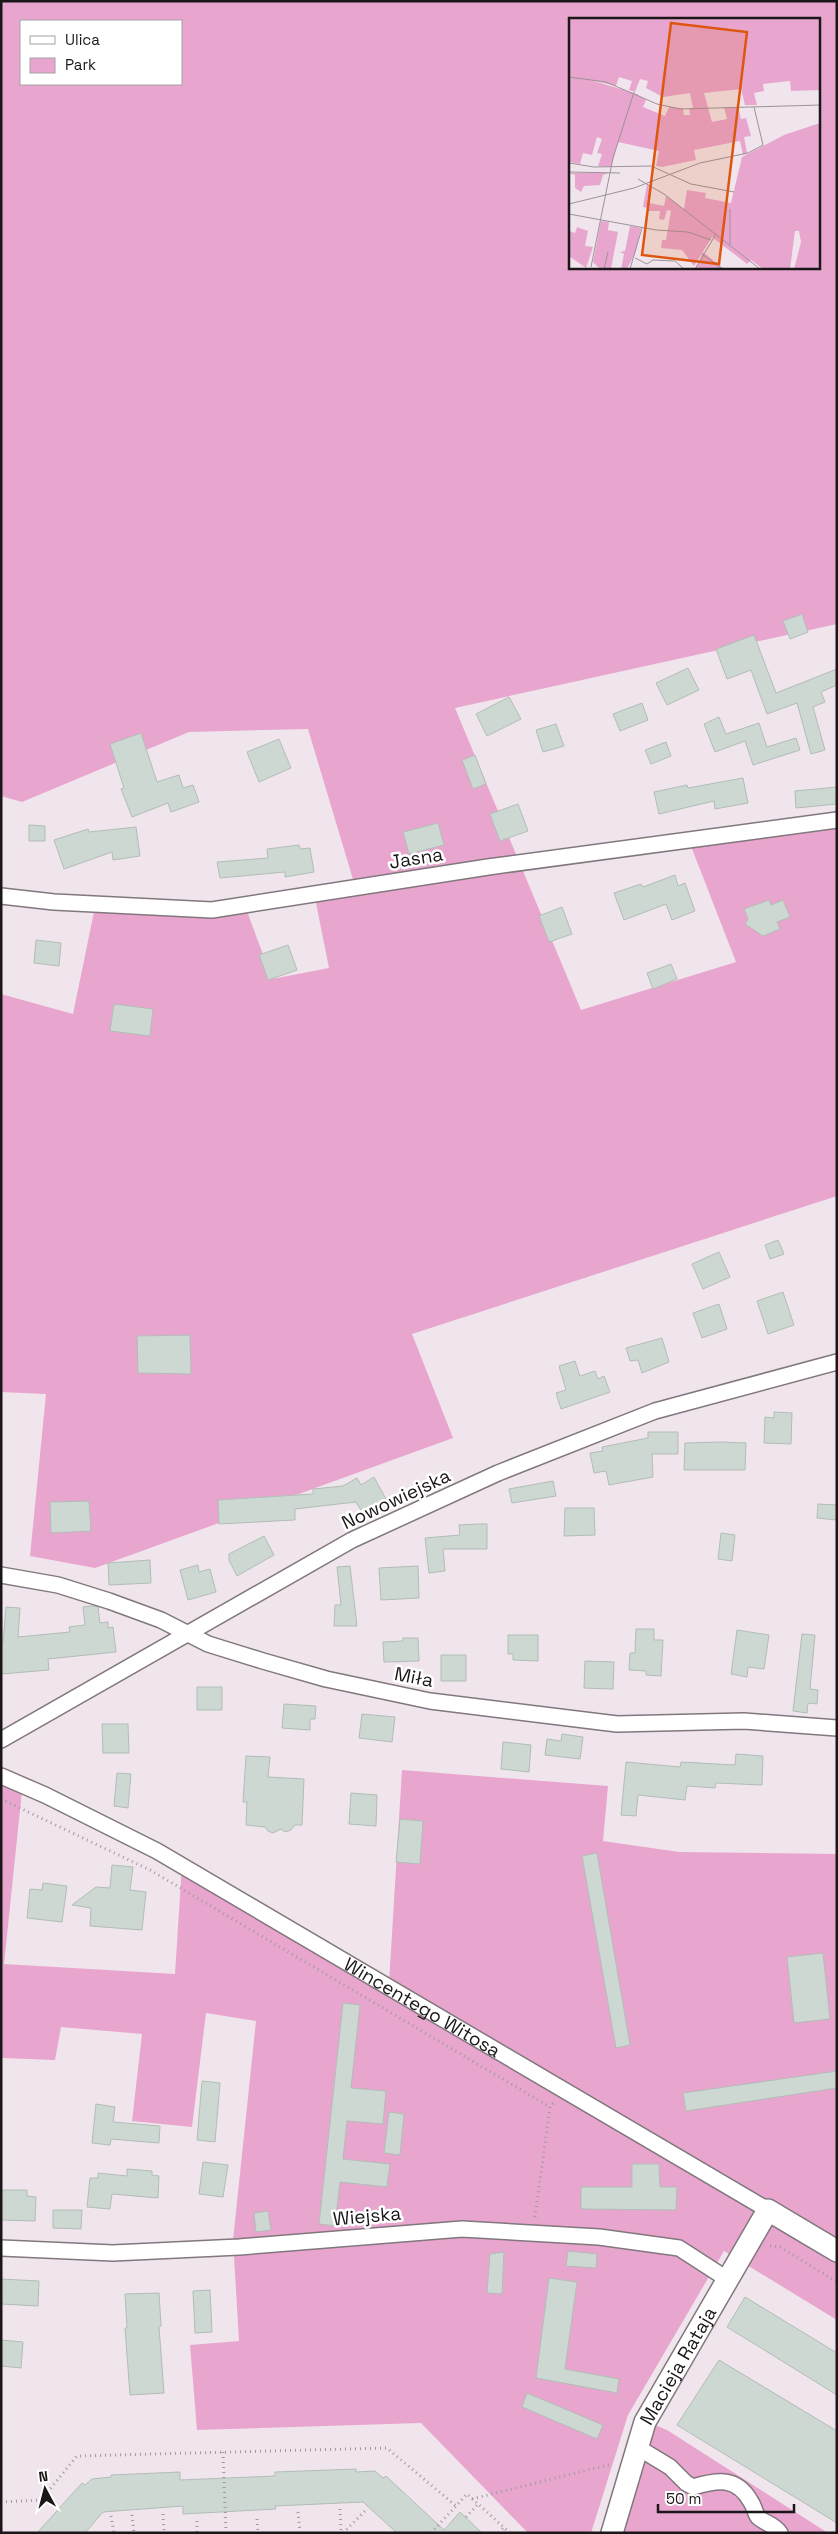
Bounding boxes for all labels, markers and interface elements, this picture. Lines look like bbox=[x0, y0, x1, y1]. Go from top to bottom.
inset map bbox=[569, 18, 820, 269]
legend bbox=[20, 20, 182, 85]
text: Ulica bbox=[65, 30, 100, 49]
text: Park bbox=[65, 55, 96, 74]
street label: Jasna bbox=[387, 841, 445, 875]
street label: Nowowiejska bbox=[337, 1463, 455, 1535]
street label: Miła bbox=[392, 1661, 436, 1693]
street label: Wincentego Witosa bbox=[340, 1951, 505, 2063]
street label: Wiejska bbox=[332, 2201, 402, 2231]
street label: Macieja Rataja bbox=[634, 2302, 722, 2429]
north arrow bbox=[20, 2464, 70, 2514]
text: N bbox=[38, 2467, 49, 2486]
scale bar bbox=[658, 2482, 794, 2514]
text: 50 m bbox=[666, 2489, 701, 2508]

